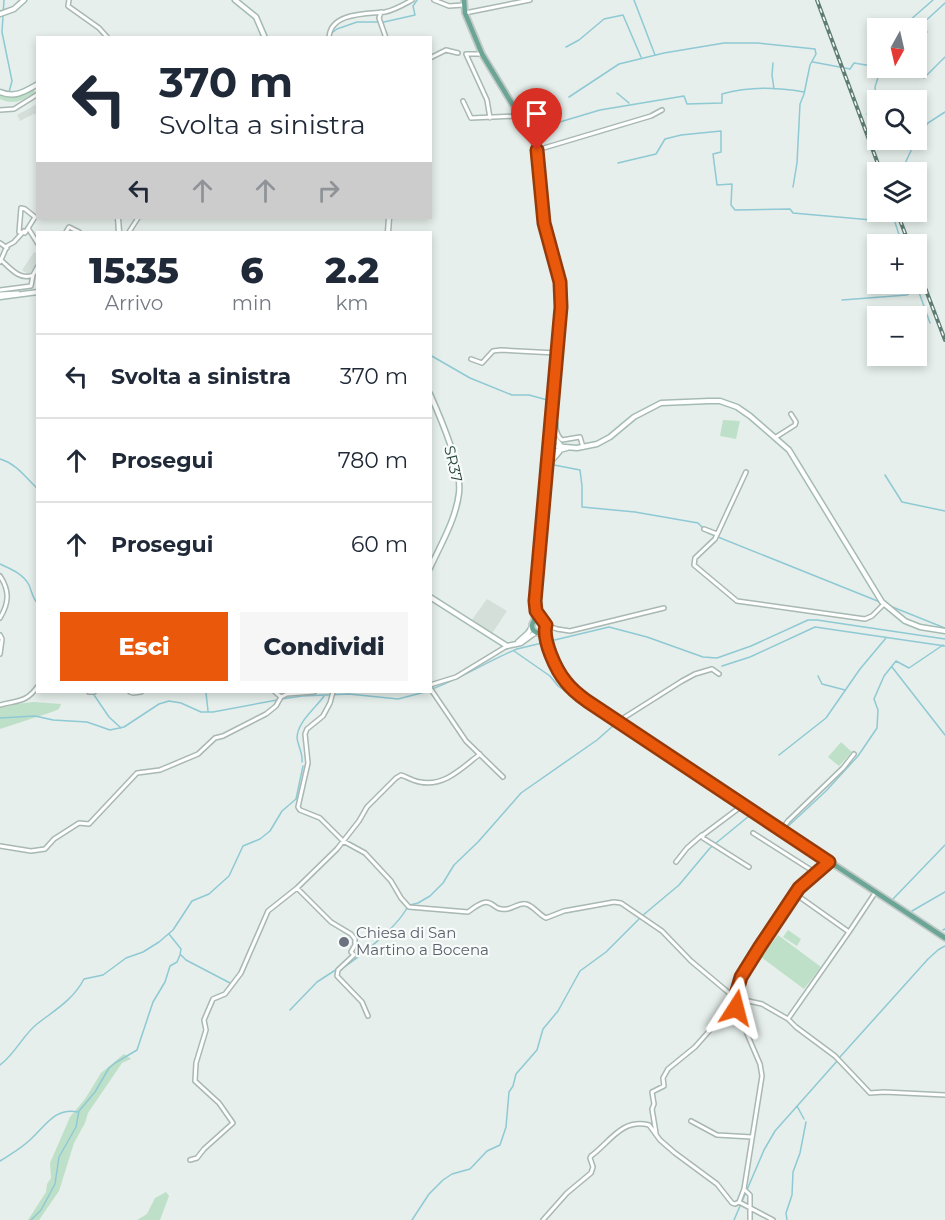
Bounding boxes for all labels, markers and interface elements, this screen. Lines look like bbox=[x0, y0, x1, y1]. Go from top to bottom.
north arrow bbox=[867, 18, 927, 78]
map controls bbox=[867, 18, 927, 366]
text: 370 m bbox=[159, 56, 293, 108]
icon: left bbox=[60, 60, 138, 138]
pin bbox=[511, 88, 562, 150]
button: search bbox=[867, 90, 927, 150]
icon: arrive bbox=[520, 97, 553, 130]
text: Svolta a sinistra bbox=[159, 108, 366, 141]
button: layers bbox=[867, 162, 927, 222]
icon: left bbox=[123, 174, 156, 207]
icon: ahead bbox=[186, 174, 219, 207]
icon: ahead bbox=[249, 174, 282, 207]
icon: right bbox=[312, 174, 345, 207]
button: + bbox=[867, 234, 927, 294]
text: 15:35 bbox=[89, 248, 179, 292]
text: 6 bbox=[240, 248, 264, 292]
text: 2.2 bbox=[325, 248, 379, 292]
text: Arrivo bbox=[105, 291, 163, 315]
text: min bbox=[232, 291, 272, 315]
text: km bbox=[335, 291, 368, 315]
button: − bbox=[867, 306, 927, 366]
icon: left bbox=[60, 360, 93, 393]
text: Svolta a sinistra bbox=[111, 363, 291, 390]
text: 370 m bbox=[340, 363, 408, 390]
icon: ahead bbox=[60, 444, 93, 477]
street label: SR37 bbox=[440, 444, 467, 484]
text: Prosegui bbox=[111, 447, 213, 474]
text: 780 m bbox=[338, 447, 408, 474]
icon: ahead bbox=[60, 528, 93, 561]
text: Prosegui bbox=[111, 531, 213, 558]
text: 60 m bbox=[351, 531, 408, 558]
button: Esci bbox=[60, 612, 228, 681]
button: Condividi bbox=[240, 612, 408, 681]
place label: Chiesa di San Martino a Bocena bbox=[356, 923, 489, 959]
marker: Chiesa di San Martino a Bocena bbox=[337, 935, 351, 949]
position arrow bbox=[704, 976, 768, 1040]

